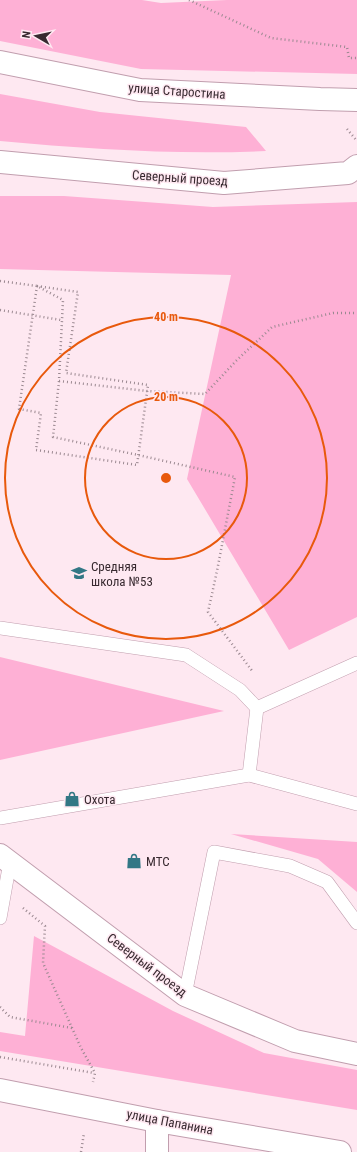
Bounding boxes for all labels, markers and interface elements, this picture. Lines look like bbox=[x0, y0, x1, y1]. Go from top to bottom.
north arrow bbox=[16, 16, 56, 56]
text: N bbox=[20, 30, 34, 39]
street label: улица Старостина bbox=[128, 80, 226, 102]
street label: Северный проезд bbox=[132, 167, 228, 189]
text: 40 m bbox=[154, 310, 178, 324]
text: 20 m bbox=[154, 390, 178, 404]
centre of rings bbox=[159, 471, 173, 485]
place label: Средняя школа №53 bbox=[91, 559, 153, 589]
school or university icon: Средняя школа №53 bbox=[70, 564, 88, 582]
shop icon: Охота bbox=[63, 790, 81, 808]
place label: Охота bbox=[84, 792, 115, 807]
shop icon: МТС bbox=[125, 852, 143, 870]
place label: МТС bbox=[146, 854, 170, 869]
street label: Северный проезд bbox=[104, 930, 190, 1000]
street label: улица Папанина bbox=[126, 1106, 214, 1138]

